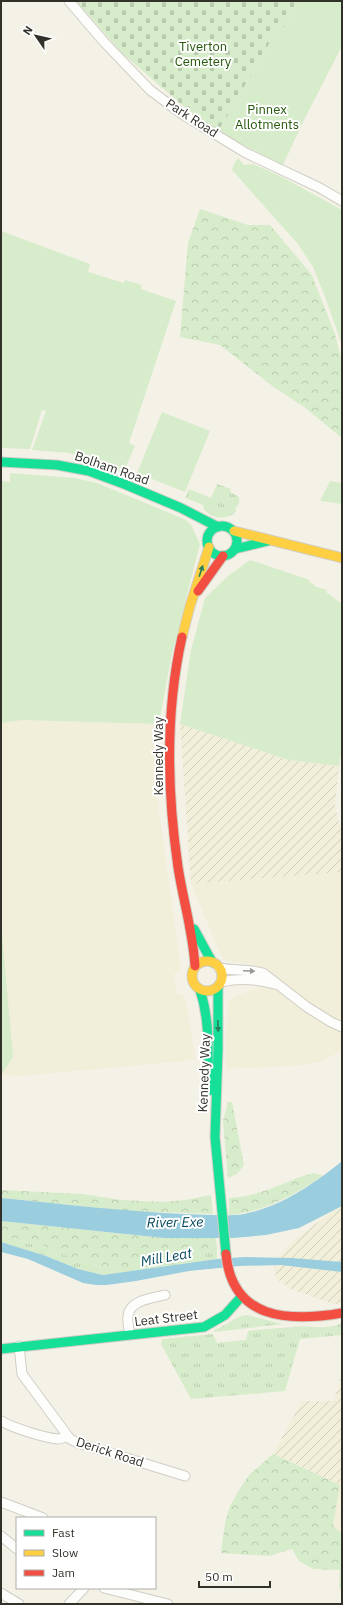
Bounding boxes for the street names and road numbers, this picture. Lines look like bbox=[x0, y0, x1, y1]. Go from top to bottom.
street label: Park Road bbox=[163, 95, 221, 141]
street label: Bolham Road bbox=[72, 447, 152, 489]
street label: Kennedy Way bbox=[150, 716, 167, 795]
street label: Kennedy Way bbox=[194, 1033, 214, 1113]
street label: Leat Street bbox=[133, 1306, 199, 1330]
street label: Derick Road bbox=[74, 1433, 146, 1471]

